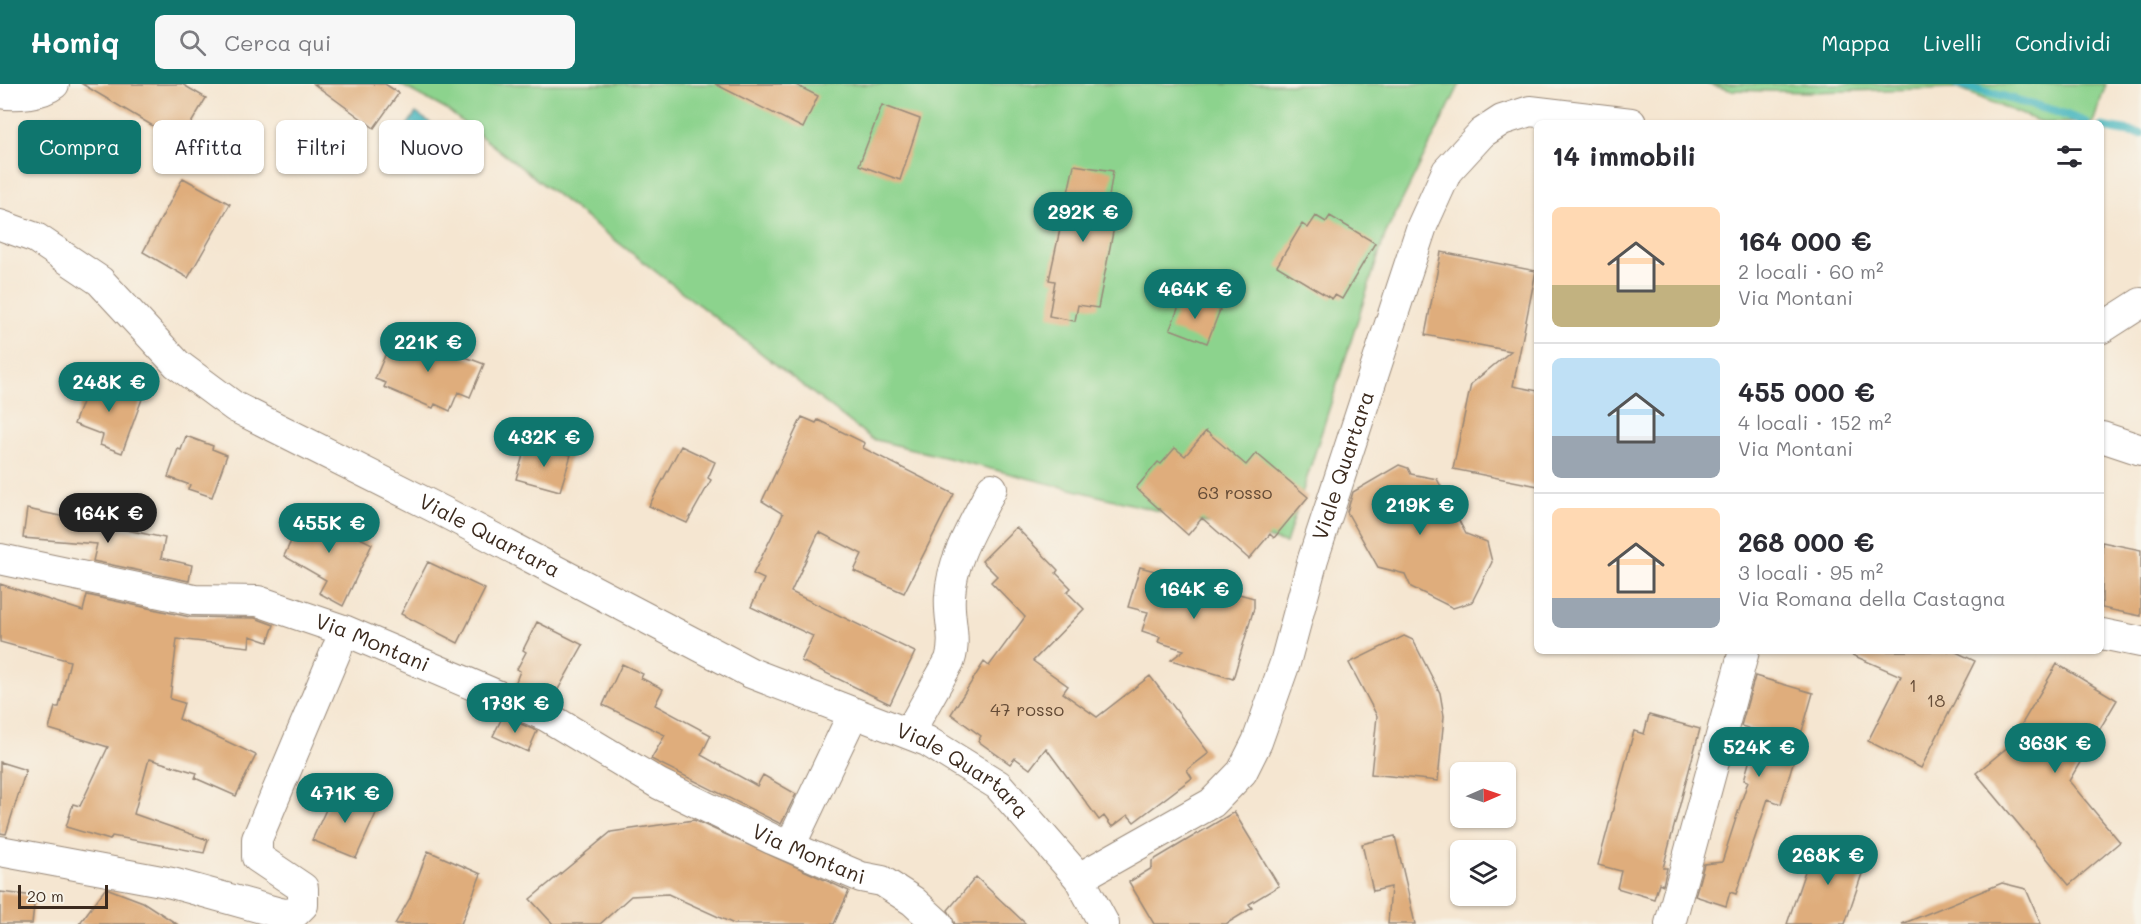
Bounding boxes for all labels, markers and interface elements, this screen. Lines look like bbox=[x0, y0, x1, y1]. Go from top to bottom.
search box bbox=[155, 15, 575, 69]
text: Homiq bbox=[30, 24, 119, 60]
icon: search bbox=[176, 26, 209, 59]
text: Cerca qui bbox=[224, 28, 331, 57]
text: Mappa bbox=[1822, 29, 1890, 56]
text: Livelli bbox=[1923, 29, 1982, 56]
text: Condividi bbox=[2015, 29, 2111, 56]
chip: Compra bbox=[18, 120, 141, 174]
chip: Affitta bbox=[153, 120, 264, 174]
chip: Filtri bbox=[276, 120, 367, 174]
chip: Nuovo bbox=[379, 120, 484, 174]
text: 14 immobili bbox=[1552, 139, 1696, 173]
icon: filters bbox=[2053, 140, 2086, 173]
pin: 292K € bbox=[1034, 192, 1132, 243]
text: 292K € bbox=[1048, 198, 1118, 224]
text: 164 000 € bbox=[1738, 224, 1872, 258]
icon: home bbox=[1600, 231, 1672, 303]
text: 2 locali · 60 m² bbox=[1738, 258, 1884, 284]
pin: 464K € bbox=[1146, 269, 1244, 320]
text: 464K € bbox=[1158, 275, 1232, 301]
text: Via Montani bbox=[1738, 284, 1853, 310]
pin: 221K € bbox=[379, 322, 477, 373]
text: 221K € bbox=[394, 328, 462, 354]
pin: 248K € bbox=[60, 362, 158, 413]
text: 248K € bbox=[73, 368, 145, 394]
text: 455 000 € bbox=[1738, 375, 1875, 409]
icon: home bbox=[1600, 382, 1672, 454]
street label: Viale Quartara bbox=[1305, 387, 1379, 543]
text: 4 locali · 152 m² bbox=[1738, 409, 1892, 435]
pin: 432K € bbox=[495, 417, 593, 468]
text: 432K € bbox=[508, 423, 580, 449]
text: Via Montani bbox=[1738, 435, 1853, 461]
house number: 63 rosso bbox=[1197, 480, 1273, 504]
pin: 219K € bbox=[1371, 485, 1469, 536]
street label: Viale Quartara bbox=[415, 487, 565, 583]
text: 219K € bbox=[1386, 491, 1454, 517]
pin: 164K € bbox=[59, 493, 157, 544]
text: 164K € bbox=[73, 499, 143, 525]
pin: 455K € bbox=[280, 503, 378, 554]
text: 455K € bbox=[293, 509, 365, 535]
text: 268 000 € bbox=[1738, 525, 1874, 559]
icon: home bbox=[1600, 532, 1672, 604]
text: 3 locali · 95 m² bbox=[1738, 559, 1883, 585]
pin: 164K € bbox=[1145, 569, 1243, 620]
text: 164K € bbox=[1159, 575, 1229, 601]
text: Via Romana della Castagna bbox=[1738, 585, 2006, 611]
street label: Via Montani bbox=[312, 607, 434, 677]
house number: 1 bbox=[1909, 673, 1917, 697]
pin: 173K € bbox=[466, 683, 564, 734]
house number: 18 bbox=[1927, 688, 1946, 712]
text: 173K € bbox=[481, 689, 549, 715]
house number: 47 rosso bbox=[990, 697, 1064, 721]
street label: Viale Quartara bbox=[893, 716, 1036, 823]
pin: 363K € bbox=[2006, 723, 2104, 774]
pin: 524K € bbox=[1710, 727, 1808, 778]
text: 363K € bbox=[2019, 729, 2091, 755]
text: 524K € bbox=[1723, 733, 1795, 759]
north arrow bbox=[1450, 762, 1516, 828]
map controls bbox=[1450, 762, 1516, 906]
pin: 471K € bbox=[296, 773, 394, 824]
text: 471K € bbox=[310, 779, 380, 805]
street label: Via Montani bbox=[748, 816, 867, 889]
pin: 268K € bbox=[1779, 835, 1877, 886]
button: layers bbox=[1450, 840, 1516, 906]
text: 268K € bbox=[1792, 841, 1864, 867]
scale bar bbox=[18, 882, 108, 910]
text: 20 m bbox=[27, 885, 64, 906]

